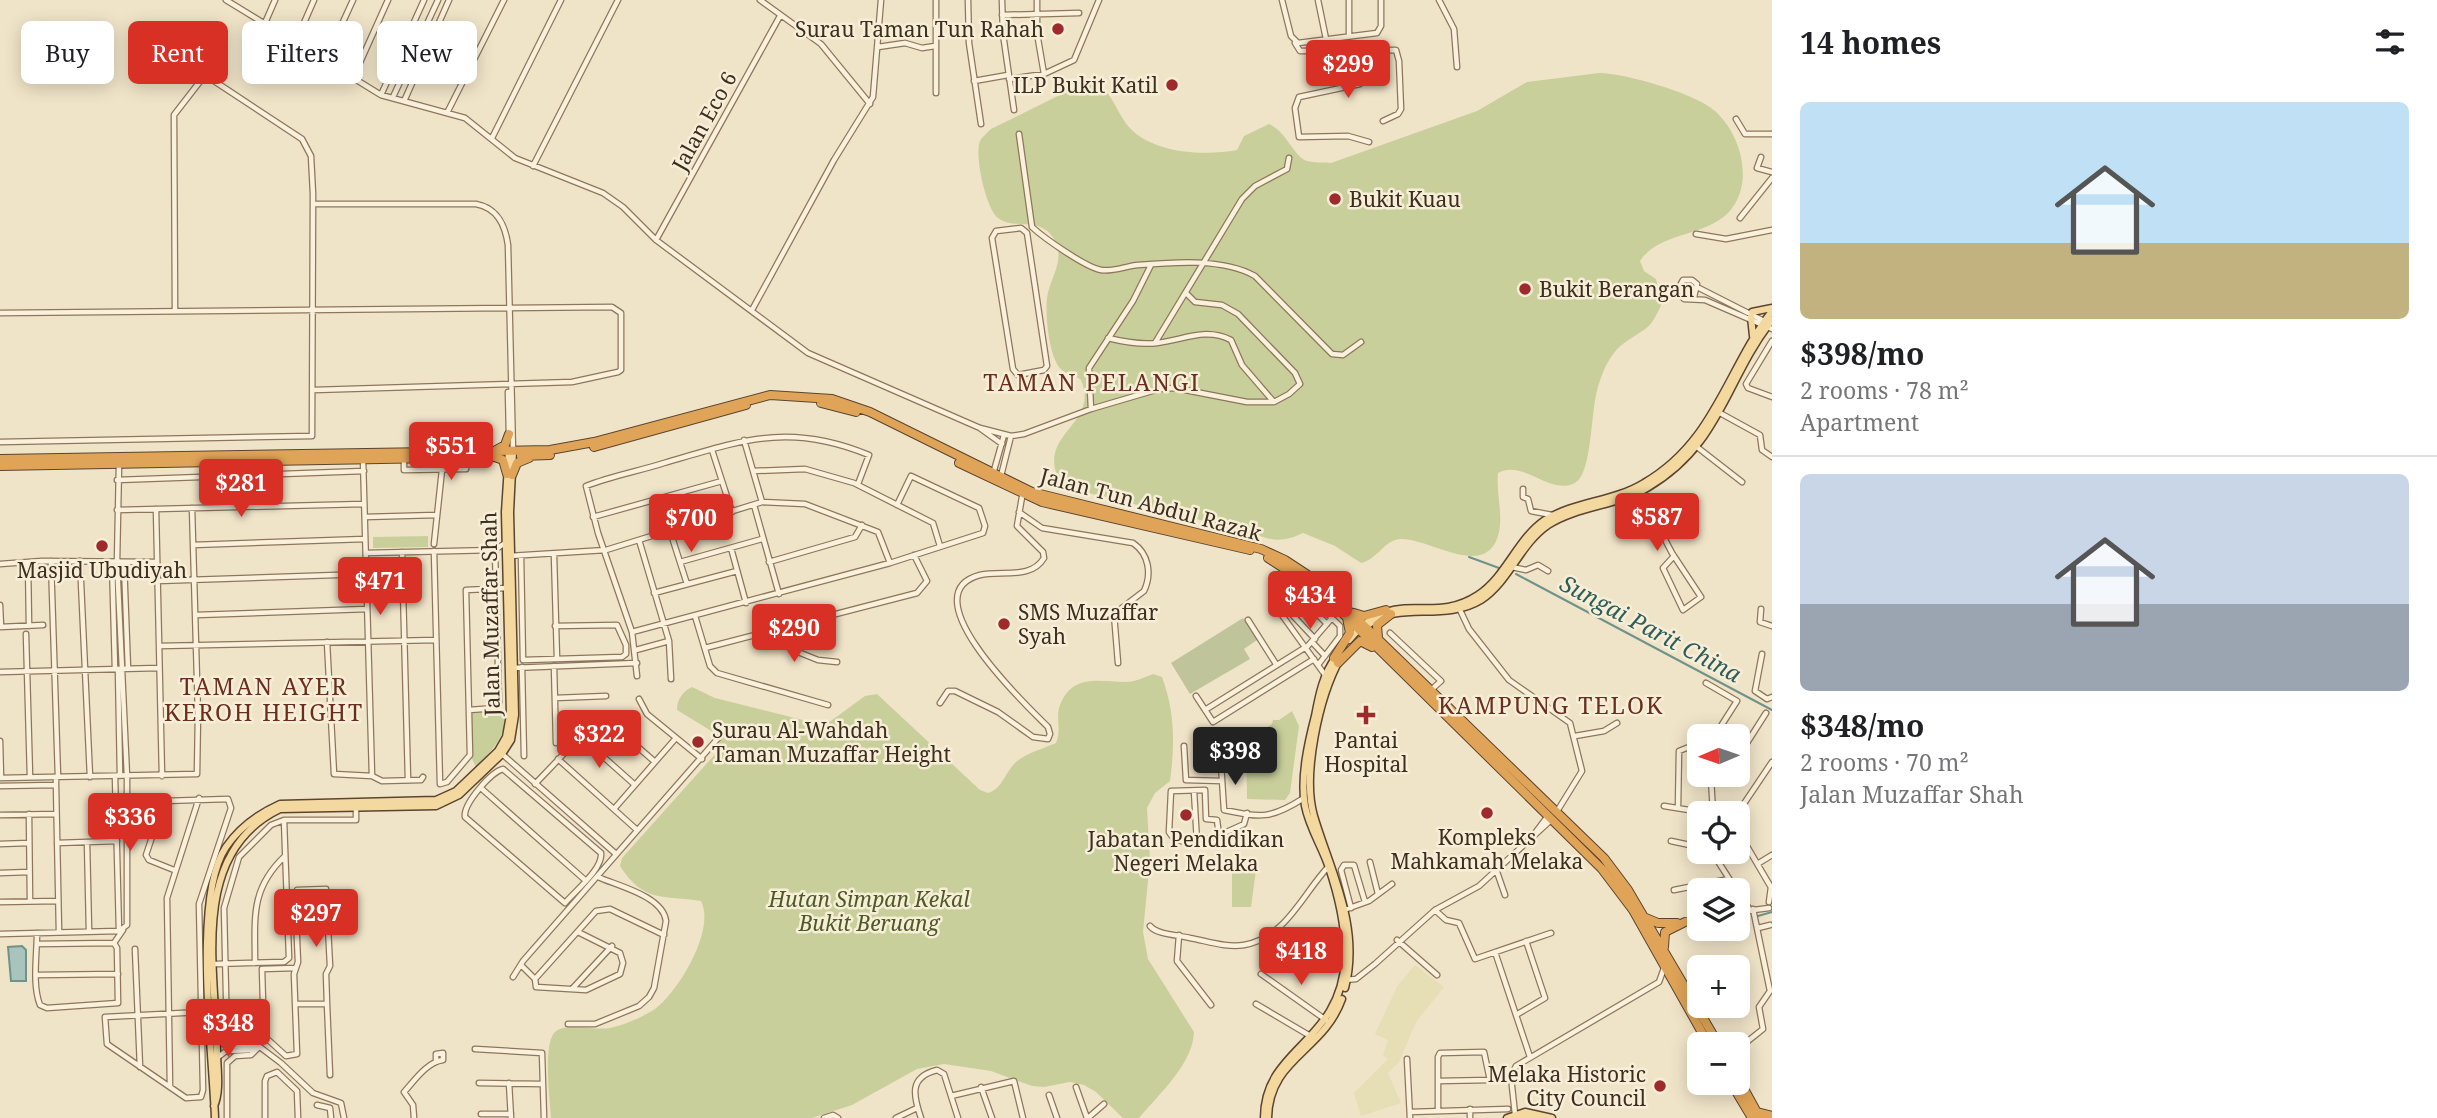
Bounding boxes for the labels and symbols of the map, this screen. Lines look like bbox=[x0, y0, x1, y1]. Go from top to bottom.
place label: Surau Taman Tun Rahah bbox=[795, 15, 1044, 43]
marker: Surau Taman Tun Rahah bbox=[1050, 21, 1066, 37]
pin: $299 bbox=[1307, 41, 1389, 100]
street label: Jalan Eco 6 bbox=[665, 66, 743, 176]
place label: ILP Bukit Katil bbox=[1013, 71, 1158, 99]
marker: ILP Bukit Katil bbox=[1164, 77, 1180, 93]
place label: Bukit Kuau bbox=[1349, 185, 1461, 213]
marker: Bukit Kuau bbox=[1327, 191, 1343, 207]
place label: Bukit Berangan bbox=[1539, 275, 1694, 303]
marker: Bukit Berangan bbox=[1517, 281, 1533, 297]
district label: TAMAN PELANGI bbox=[983, 366, 1201, 398]
pin: $551 bbox=[410, 422, 492, 482]
pin: $281 bbox=[200, 460, 282, 519]
street label: Jalan Tun Abdul Razak bbox=[1036, 461, 1266, 547]
pin: $700 bbox=[650, 494, 732, 554]
pin: $587 bbox=[1616, 494, 1698, 553]
street label: Jalan Muzaffar Shah bbox=[474, 512, 506, 717]
marker: Masjid Ubudiyah bbox=[94, 538, 110, 554]
place label: Masjid Ubudiyah bbox=[17, 556, 187, 584]
pin: $471 bbox=[339, 558, 421, 617]
water label: Sungai Parit China bbox=[1555, 567, 1748, 690]
pin: $434 bbox=[1269, 572, 1351, 631]
place label: SMS Muzaffar Syah bbox=[1018, 598, 1158, 650]
pin: $290 bbox=[753, 604, 835, 664]
marker: SMS Muzaffar Syah bbox=[996, 616, 1012, 632]
district label: TAMAN AYER KEROH HEIGHT bbox=[164, 670, 364, 728]
district label: KAMPUNG TELOK bbox=[1438, 689, 1664, 721]
marker: Pantai Hospital bbox=[1356, 705, 1376, 725]
pin: $322 bbox=[558, 710, 640, 770]
place label: Surau Al-Wahdah Taman Muzaffar Height bbox=[712, 716, 951, 768]
north arrow bbox=[1687, 724, 1750, 788]
place label: Pantai Hospital bbox=[1324, 726, 1408, 778]
pin: $398 bbox=[1194, 728, 1276, 787]
marker: Surau Al-Wahdah Taman Muzaffar Height bbox=[690, 734, 706, 750]
pin: $336 bbox=[89, 794, 171, 853]
marker: Kompleks Mahkamah Melaka bbox=[1479, 805, 1495, 821]
marker: Jabatan Pendidikan Negeri Melaka bbox=[1178, 807, 1194, 823]
place label: Kompleks Mahkamah Melaka bbox=[1391, 823, 1583, 875]
place label: Jabatan Pendidikan Negeri Melaka bbox=[1087, 825, 1284, 877]
park label: Hutan Simpan Kekal Bukit Beruang bbox=[767, 885, 970, 937]
pin: $297 bbox=[275, 890, 357, 949]
pin: $418 bbox=[1260, 928, 1342, 987]
pin: $348 bbox=[187, 1000, 269, 1059]
place label: Melaka Historic City Council bbox=[1488, 1060, 1646, 1112]
marker: Melaka Historic City Council bbox=[1652, 1078, 1668, 1094]

